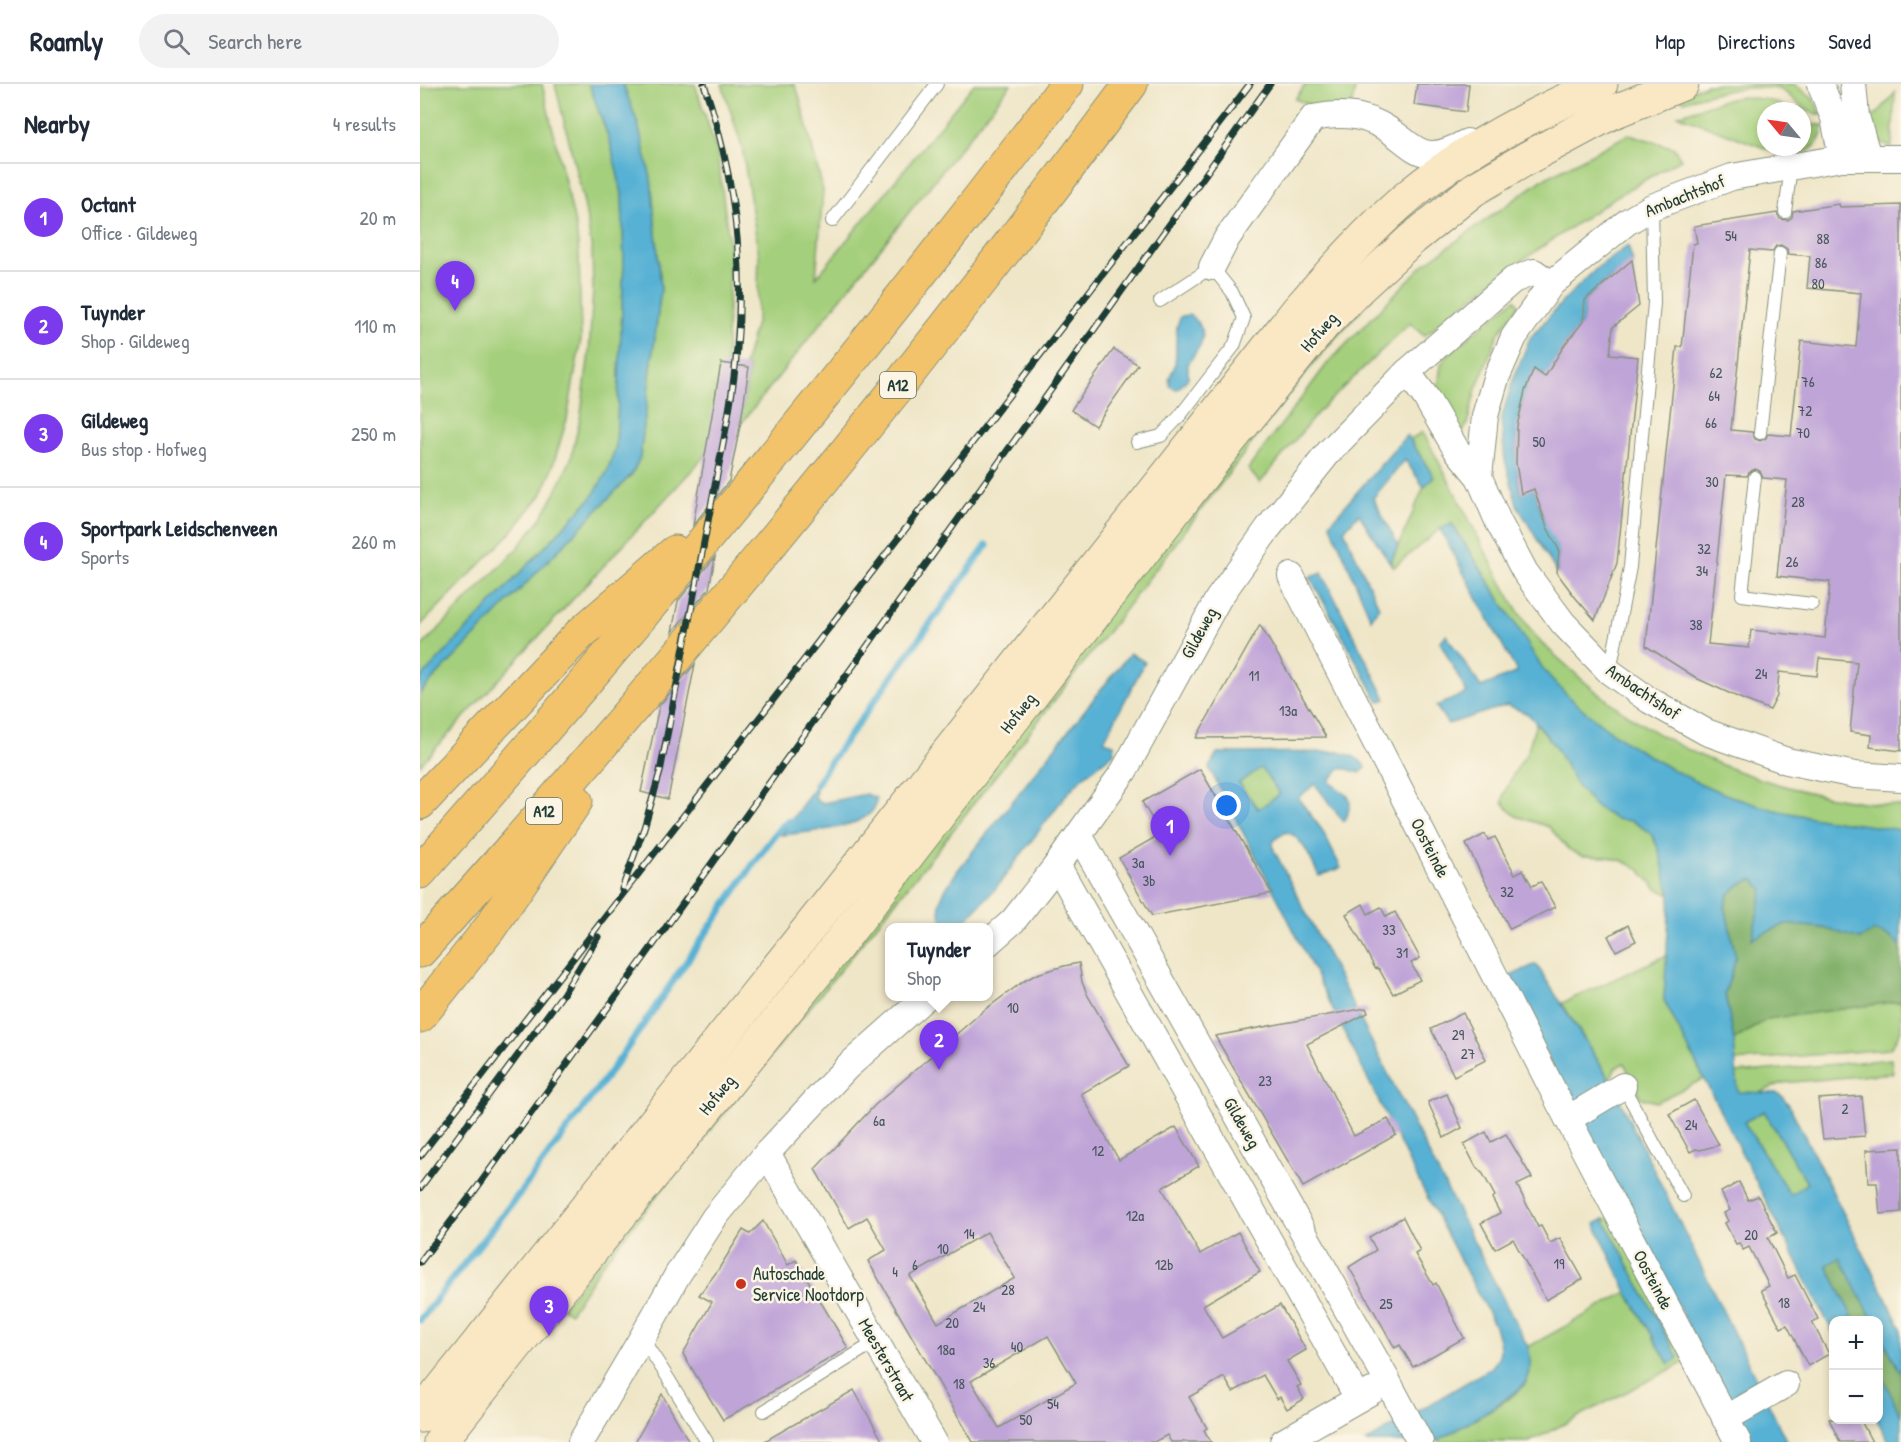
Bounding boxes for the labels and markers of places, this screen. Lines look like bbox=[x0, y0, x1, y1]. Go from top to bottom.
pin: 4 bbox=[435, 262, 474, 311]
pin: 1 bbox=[1150, 806, 1190, 856]
pin: 2 bbox=[920, 1020, 958, 1070]
place label: Autoschade Service Nootdorp bbox=[753, 1261, 864, 1307]
marker: Autoschade Service Nootdorp bbox=[734, 1277, 748, 1291]
pin: 3 bbox=[530, 1286, 568, 1336]

